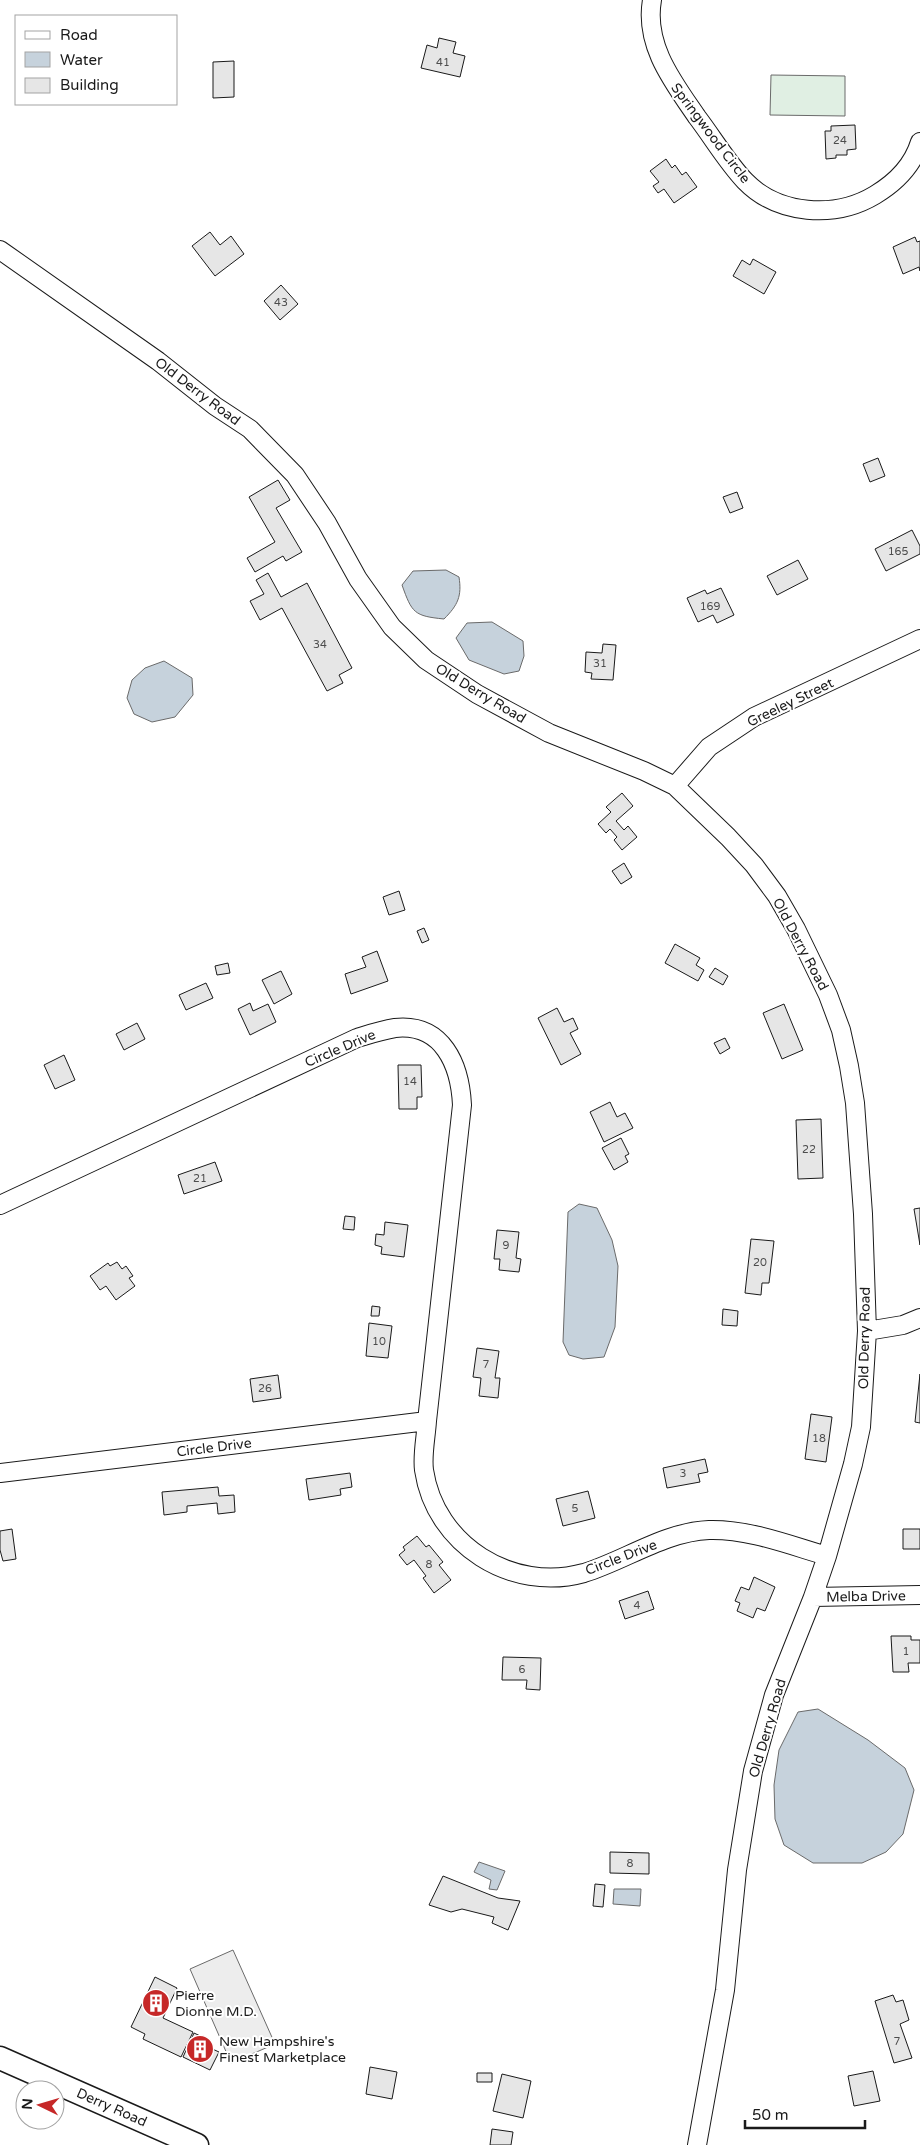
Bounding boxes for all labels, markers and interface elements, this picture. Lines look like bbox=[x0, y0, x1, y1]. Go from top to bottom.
legend bbox=[15, 15, 178, 105]
text: Road bbox=[60, 26, 98, 44]
text: Water bbox=[60, 51, 103, 69]
house number: 41 bbox=[436, 56, 450, 69]
text: Building bbox=[60, 76, 119, 94]
street label: Springwood Circle bbox=[667, 80, 754, 187]
house number: 24 bbox=[833, 134, 847, 147]
house number: 43 bbox=[274, 296, 288, 309]
street label: Old Derry Road bbox=[152, 354, 244, 429]
house number: 165 bbox=[888, 545, 908, 558]
house number: 169 bbox=[700, 600, 720, 613]
house number: 34 bbox=[313, 638, 327, 651]
house number: 31 bbox=[593, 657, 607, 670]
street label: Old Derry Road bbox=[432, 660, 529, 727]
street label: Greeley Street bbox=[744, 674, 837, 731]
street label: Old Derry Road bbox=[769, 895, 832, 993]
street label: Circle Drive bbox=[302, 1026, 378, 1071]
house number: 14 bbox=[403, 1075, 417, 1088]
house number: 22 bbox=[802, 1143, 816, 1156]
house number: 21 bbox=[193, 1172, 207, 1185]
house number: 9 bbox=[503, 1239, 510, 1252]
house number: 20 bbox=[753, 1256, 767, 1269]
street label: Old Derry Road bbox=[855, 1287, 874, 1389]
house number: 10 bbox=[372, 1335, 386, 1348]
house number: 7 bbox=[483, 1358, 490, 1371]
house number: 26 bbox=[258, 1382, 272, 1395]
house number: 18 bbox=[812, 1432, 826, 1445]
street label: Circle Drive bbox=[176, 1434, 253, 1461]
house number: 3 bbox=[680, 1467, 687, 1480]
house number: 5 bbox=[572, 1502, 579, 1515]
street label: Circle Drive bbox=[583, 1536, 659, 1579]
house number: 8 bbox=[426, 1558, 433, 1571]
street label: Melba Drive bbox=[826, 1587, 906, 1606]
house number: 4 bbox=[634, 1599, 641, 1612]
house number: 1 bbox=[903, 1645, 909, 1658]
house number: 6 bbox=[519, 1663, 526, 1676]
street label: Old Derry Road bbox=[745, 1677, 790, 1780]
house number: 8 bbox=[627, 1857, 634, 1870]
place label: Pierre Dionne M.D. bbox=[175, 1987, 257, 2020]
building icon: Pierre Dionne M.D. bbox=[141, 1988, 171, 2018]
place label: New Hampshire's Finest Marketplace bbox=[219, 2033, 346, 2066]
building icon: New Hampshire's Finest Marketplace bbox=[185, 2034, 215, 2064]
house number: 7 bbox=[894, 2035, 901, 2048]
north arrow bbox=[15, 2080, 65, 2130]
street label: Derry Road bbox=[74, 2084, 150, 2131]
text: N bbox=[19, 2098, 37, 2110]
scale bar bbox=[745, 2098, 865, 2130]
text: 50 m bbox=[752, 2106, 789, 2124]

